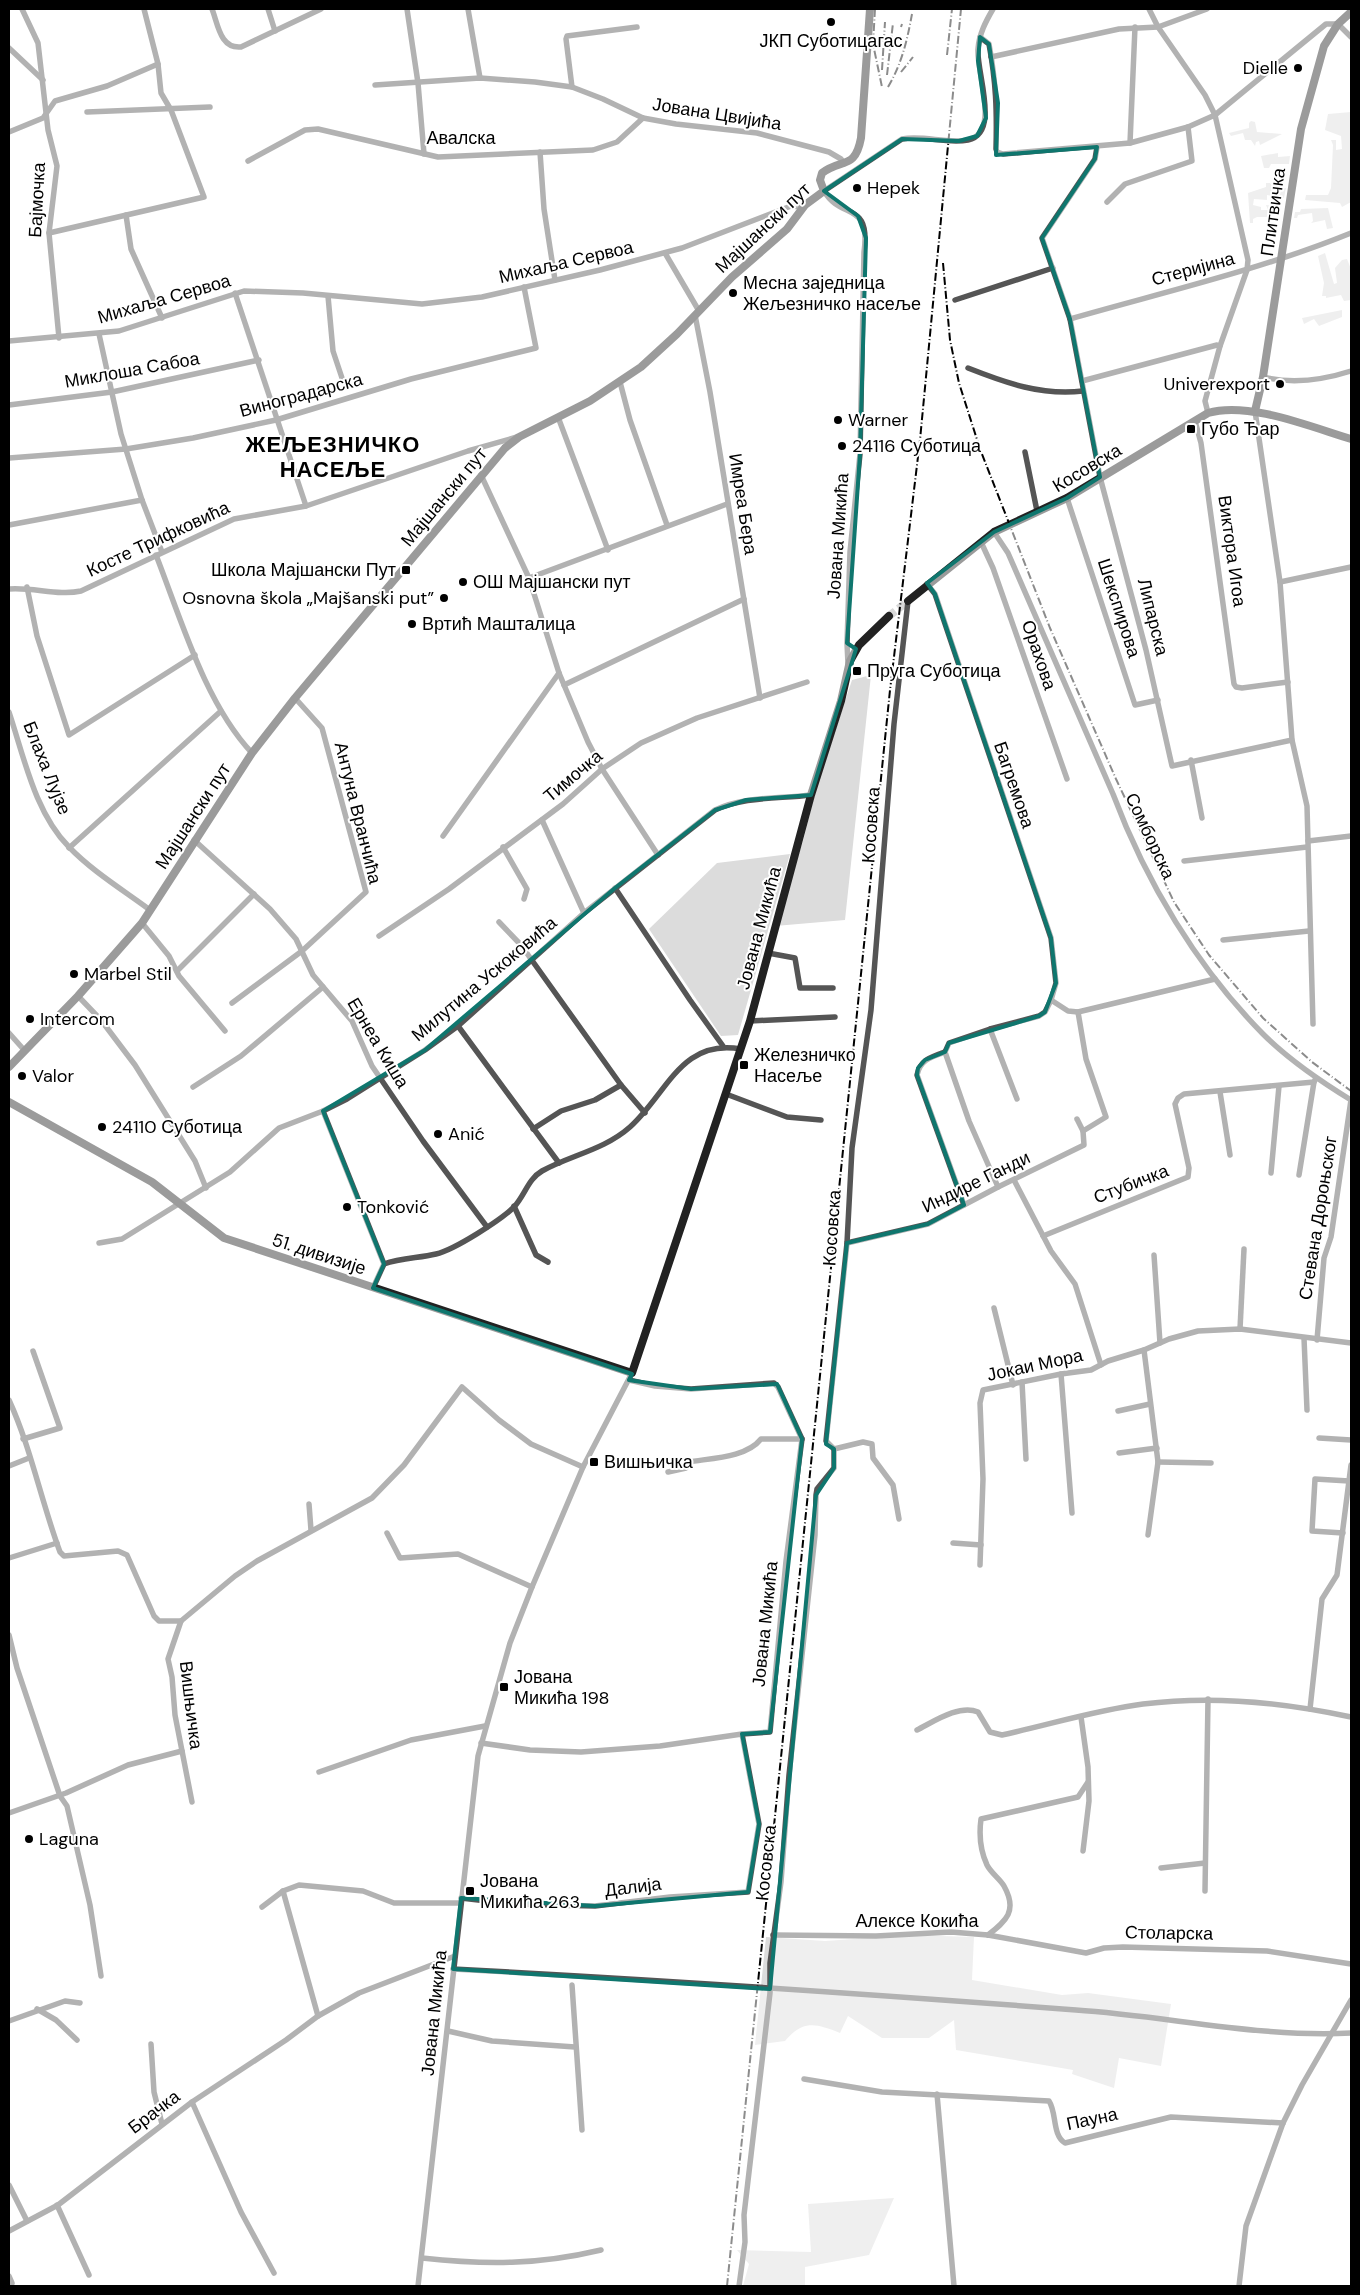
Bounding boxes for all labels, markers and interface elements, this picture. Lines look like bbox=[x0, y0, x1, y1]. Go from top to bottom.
marker: ЈКП Суботицагас bbox=[825, 16, 837, 28]
place label: ЈКП Суботицагас bbox=[759, 29, 903, 53]
place label: Dielle bbox=[1243, 56, 1288, 80]
marker: Dielle bbox=[1292, 62, 1304, 74]
street label: Јована Цвијића bbox=[651, 92, 784, 136]
street label: Авалска bbox=[426, 126, 497, 150]
street label: Бајмочка bbox=[23, 161, 51, 238]
street label: Плитвичка bbox=[1255, 165, 1291, 258]
place label: Hepek bbox=[867, 176, 920, 200]
street label: Мајшански пут bbox=[710, 178, 816, 278]
marker: Hepek bbox=[851, 182, 863, 194]
street label: Михаља Сервоа bbox=[496, 235, 637, 289]
street label: Стеријина bbox=[1149, 246, 1238, 292]
street label: Михаља Сервоа bbox=[95, 268, 234, 329]
place label: Месна заједница Жељезничко насеље bbox=[743, 271, 921, 316]
marker: Месна заједница Жељезничко насеље bbox=[727, 287, 739, 299]
street label: Миклоша Сабоа bbox=[63, 346, 202, 394]
street label: Виноградарска bbox=[237, 367, 366, 423]
place label: Univerexport bbox=[1164, 372, 1270, 396]
marker: Univerexport bbox=[1274, 378, 1286, 390]
place label: Warner bbox=[848, 408, 909, 432]
marker: Warner bbox=[832, 414, 844, 426]
place label: Губо Ђар bbox=[1201, 417, 1279, 441]
marker: Губо Ђар bbox=[1185, 423, 1197, 435]
district label: ЖЕЉЕЗНИЧКО НАСЕЉЕ bbox=[245, 430, 420, 484]
place label: 24116 Суботица bbox=[852, 434, 982, 458]
street label: Косовска bbox=[1048, 438, 1127, 498]
marker: 24116 Суботица bbox=[836, 440, 848, 452]
street label: Мајшански пут bbox=[395, 442, 493, 552]
street label: Имреа Бера bbox=[723, 452, 763, 557]
street label: Јована Микића bbox=[822, 471, 854, 600]
street label: Виктора Игоа bbox=[1212, 494, 1252, 609]
street label: Косте Трифковића bbox=[83, 495, 234, 583]
street label: Шекспирова bbox=[1092, 555, 1147, 662]
place label: Школа Мајшански Пут bbox=[211, 558, 396, 582]
marker: Школа Мајшански Пут bbox=[400, 564, 412, 576]
place label: ОШ Мајшански пут bbox=[473, 570, 631, 594]
marker: ОШ Мајшански пут bbox=[457, 576, 469, 588]
street label: Липарска bbox=[1132, 576, 1174, 659]
place label: Osnovna škola „Majšanski put” bbox=[182, 586, 434, 610]
marker: Osnovna škola „Majšanski put” bbox=[438, 592, 450, 604]
place label: Вртић Машталица bbox=[422, 612, 576, 636]
street label: Орахова bbox=[1016, 617, 1062, 694]
marker: Вртић Машталица bbox=[406, 618, 418, 630]
place label: Пруга Суботица bbox=[867, 659, 1001, 683]
marker: Пруга Суботица bbox=[851, 665, 863, 677]
street label: Блаха Лујзе bbox=[17, 718, 77, 818]
street label: Багремова bbox=[988, 738, 1040, 832]
street label: Антуна Вранчића bbox=[329, 739, 387, 887]
street label: Тимочка bbox=[539, 744, 608, 808]
street label: Мајшански пут bbox=[150, 758, 236, 874]
street label: Косовска bbox=[856, 785, 886, 864]
street label: Сомборска bbox=[1120, 789, 1181, 884]
street label: Јована Микића bbox=[731, 863, 787, 992]
street label: Милутина Ускоковића bbox=[406, 910, 562, 1047]
place label: Marbel Stil bbox=[84, 962, 172, 986]
marker: Marbel Stil bbox=[68, 968, 80, 980]
street label: Ернеа Киша bbox=[342, 993, 415, 1094]
place label: Intercom bbox=[40, 1007, 115, 1031]
marker: Intercom bbox=[24, 1013, 36, 1025]
place label: Железничко Насеље bbox=[754, 1043, 856, 1088]
marker: Железничко Насеље bbox=[738, 1059, 750, 1071]
place label: Valor bbox=[32, 1064, 75, 1088]
marker: Valor bbox=[16, 1070, 28, 1082]
place label: 24110 Суботица bbox=[112, 1115, 243, 1139]
marker: 24110 Суботица bbox=[96, 1121, 108, 1133]
place label: Anić bbox=[448, 1122, 485, 1146]
marker: Anić bbox=[432, 1128, 444, 1140]
street label: Стевана Дороњског bbox=[1293, 1134, 1343, 1302]
street label: Индире Ганди bbox=[918, 1145, 1034, 1219]
street label: Стубичка bbox=[1090, 1158, 1173, 1209]
street label: Косовска bbox=[817, 1188, 847, 1267]
place label: Tonković bbox=[357, 1195, 429, 1219]
marker: Tonković bbox=[341, 1201, 353, 1213]
street label: 51. дивизије bbox=[269, 1228, 369, 1280]
street label: Јокаи Мора bbox=[985, 1343, 1086, 1387]
place label: Вишњичка bbox=[604, 1450, 694, 1474]
marker: Вишњичка bbox=[588, 1456, 600, 1468]
street label: Јована Микића bbox=[746, 1559, 784, 1688]
street label: Вишњичка bbox=[174, 1659, 208, 1752]
place label: Јована Микића 198 bbox=[514, 1665, 609, 1710]
marker: Јована Микића 198 bbox=[498, 1681, 510, 1693]
street label: Косовска bbox=[750, 1823, 782, 1902]
place label: Laguna bbox=[39, 1827, 99, 1851]
marker: Laguna bbox=[23, 1833, 35, 1845]
place label: Јована Микића 263 bbox=[480, 1869, 580, 1914]
street label: Далија bbox=[603, 1872, 664, 1902]
marker: Јована Микића 263 bbox=[464, 1885, 476, 1897]
street label: Алексе Кокића bbox=[856, 1909, 979, 1933]
street label: Столарска bbox=[1125, 1920, 1214, 1946]
street label: Јована Микића bbox=[415, 1948, 453, 2077]
street label: Брачка bbox=[123, 2084, 186, 2139]
street label: Пауна bbox=[1064, 2102, 1121, 2136]

